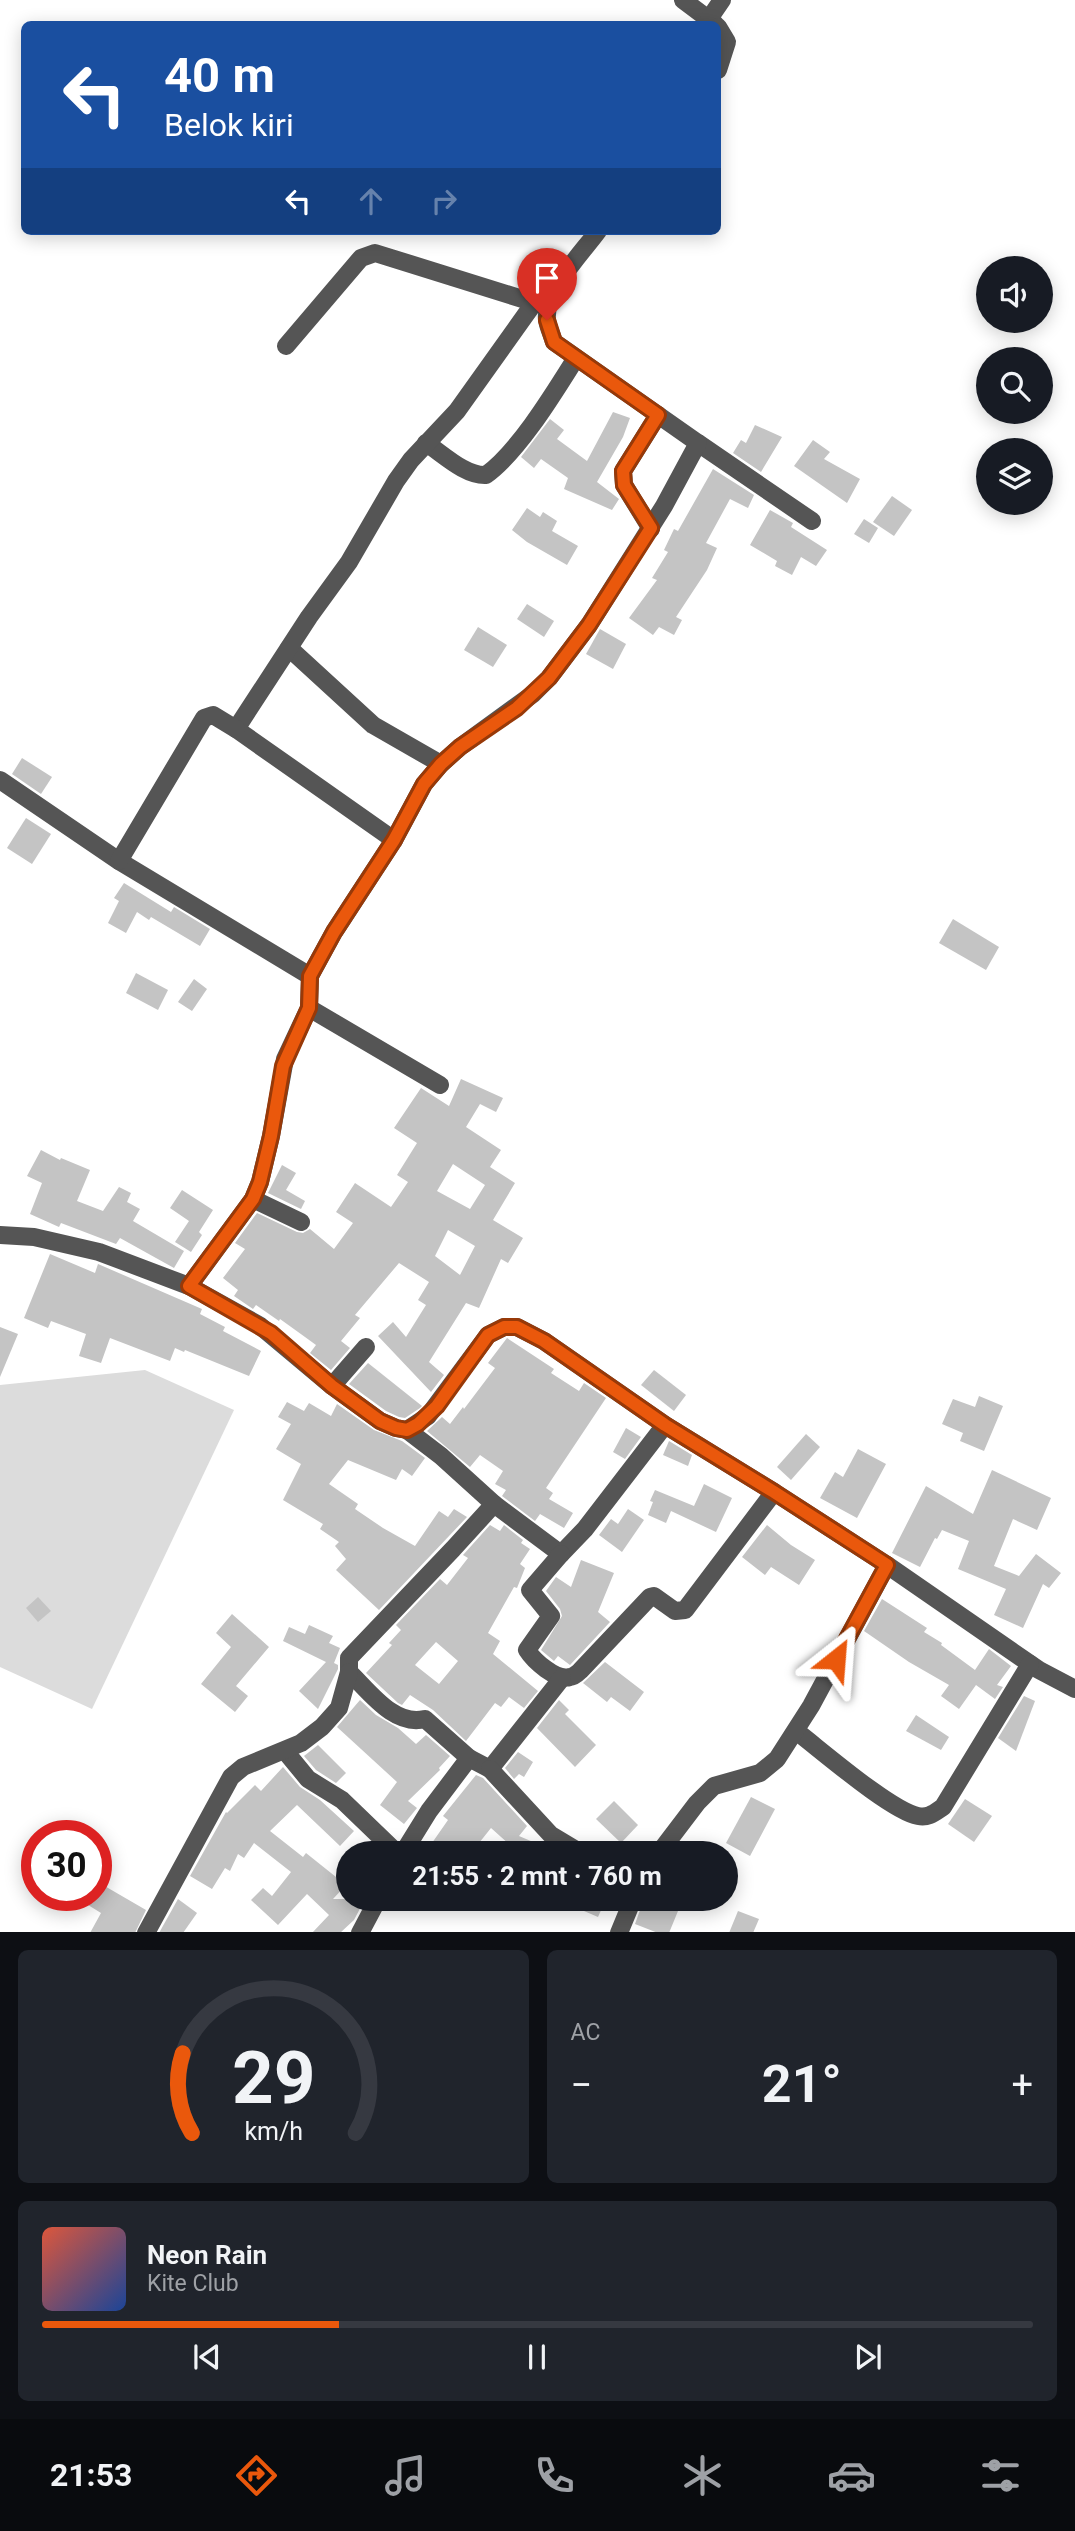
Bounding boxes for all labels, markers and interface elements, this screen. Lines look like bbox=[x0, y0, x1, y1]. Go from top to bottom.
text: 40 m bbox=[164, 47, 275, 104]
icon: left bbox=[49, 49, 140, 140]
text: Belok kiri bbox=[164, 106, 294, 144]
icon: left bbox=[279, 182, 317, 220]
icon: ahead bbox=[352, 182, 390, 220]
icon: right bbox=[425, 182, 463, 220]
pin bbox=[517, 248, 577, 320]
map controls bbox=[976, 256, 1053, 515]
button: sound bbox=[976, 256, 1053, 333]
icon: arrive bbox=[528, 259, 566, 297]
button: search bbox=[976, 347, 1053, 424]
button: layers bbox=[976, 438, 1053, 515]
position arrow bbox=[799, 1622, 873, 1696]
speed limit sign: 30 bbox=[21, 1820, 112, 1911]
text: 21:55 · 2 mnt · 760 m bbox=[412, 1861, 662, 1891]
text: AC bbox=[571, 2019, 600, 2046]
text: 29 bbox=[231, 2035, 315, 2121]
text: 21° bbox=[762, 2054, 842, 2115]
text: − bbox=[571, 2063, 592, 2107]
text: + bbox=[1011, 2063, 1033, 2107]
text: km/h bbox=[244, 2116, 303, 2145]
text: Neon Rain bbox=[147, 2240, 267, 2270]
text: Kite Club bbox=[147, 2270, 239, 2297]
icon: previous bbox=[188, 2338, 226, 2376]
icon: pause bbox=[518, 2338, 556, 2376]
icon: next bbox=[849, 2338, 887, 2376]
icon: directions bbox=[232, 2451, 281, 2500]
icon: music bbox=[381, 2451, 430, 2500]
icon: phone bbox=[530, 2451, 579, 2500]
icon: climate bbox=[678, 2451, 727, 2500]
icon: car bbox=[827, 2451, 876, 2500]
icon: filters bbox=[976, 2451, 1025, 2500]
text: 21:53 bbox=[50, 2456, 132, 2494]

